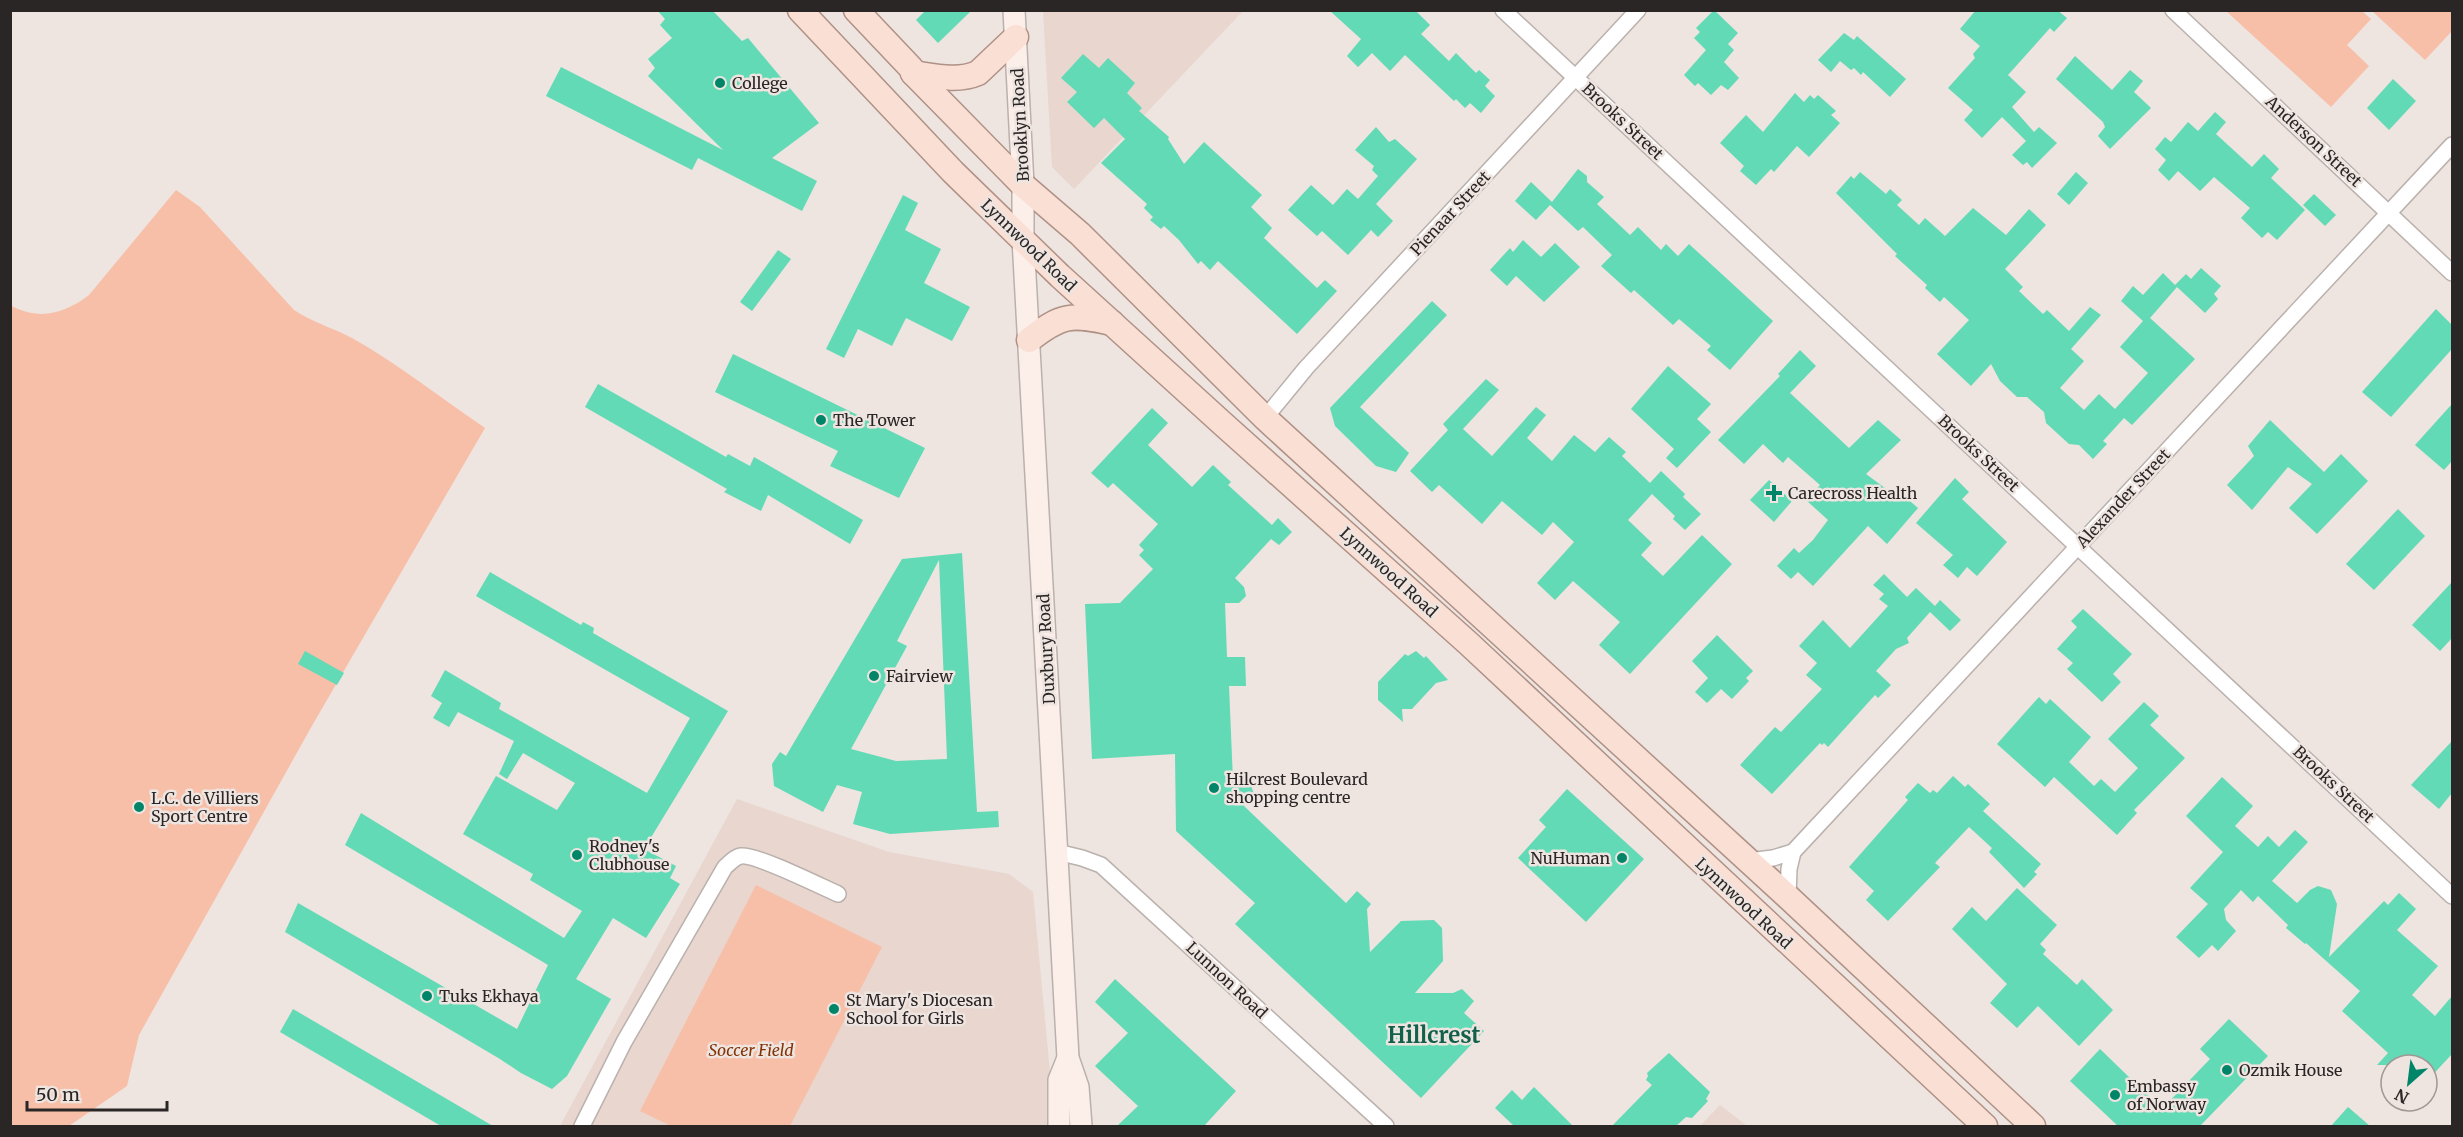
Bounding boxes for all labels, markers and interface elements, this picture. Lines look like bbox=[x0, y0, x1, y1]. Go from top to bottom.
street label: Brooklyn Road bbox=[1007, 67, 1033, 182]
place label: College bbox=[732, 73, 788, 93]
marker: College bbox=[713, 76, 727, 90]
street label: Brooks Street bbox=[1578, 78, 1668, 164]
street label: Anderson Street bbox=[2261, 91, 2367, 191]
street label: Pienaar Street bbox=[1406, 166, 1495, 259]
street label: Lynnwood Road bbox=[977, 195, 1081, 296]
place label: The Tower bbox=[833, 410, 916, 430]
street label: Brooks Street bbox=[1934, 410, 2024, 496]
marker: The Tower bbox=[814, 413, 828, 427]
street label: Alexander Street bbox=[2071, 444, 2175, 553]
place label: Carecross Health bbox=[1788, 483, 1918, 503]
marker: Carecross Health bbox=[1765, 484, 1783, 502]
street label: Lynnwood Road bbox=[1336, 523, 1442, 621]
street label: Duxbury Road bbox=[1033, 593, 1059, 705]
place label: Fairview bbox=[886, 666, 953, 686]
marker: Fairview bbox=[867, 669, 881, 683]
street label: Brooks Street bbox=[2289, 741, 2379, 827]
place label: Hilcrest Boulevard shopping centre bbox=[1226, 769, 1368, 807]
marker: Hilcrest Boulevard shopping centre bbox=[1207, 781, 1221, 795]
place label: L.C. de Villiers Sport Centre bbox=[151, 788, 259, 826]
marker: L.C. de Villiers Sport Centre bbox=[132, 800, 146, 814]
place label: Rodney's Clubhouse bbox=[589, 836, 669, 874]
marker: Rodney's Clubhouse bbox=[570, 848, 584, 862]
place label: NuHuman bbox=[1531, 848, 1610, 868]
marker: NuHuman bbox=[1615, 851, 1629, 865]
street label: Lynnwood Road bbox=[1692, 853, 1797, 953]
street label: Lunnon Road bbox=[1182, 937, 1272, 1023]
place label: Tuks Ekhaya bbox=[439, 986, 539, 1006]
marker: Tuks Ekhaya bbox=[420, 989, 434, 1003]
place label: St Mary's Diocesan School for Girls bbox=[846, 990, 993, 1028]
marker: St Mary's Diocesan School for Girls bbox=[827, 1002, 841, 1016]
district label: Hillcrest bbox=[1388, 1021, 1481, 1049]
park label: Soccer Field bbox=[708, 1040, 794, 1060]
north arrow bbox=[2379, 1053, 2439, 1113]
place label: Ozmik House bbox=[2239, 1060, 2342, 1080]
marker: Ozmik House bbox=[2220, 1063, 2234, 1077]
scale bar bbox=[27, 1074, 166, 1112]
place label: Embassy of Norway bbox=[2127, 1076, 2207, 1114]
text: 50 m bbox=[36, 1083, 80, 1106]
text: N bbox=[2391, 1084, 2412, 1108]
marker: Embassy of Norway bbox=[2108, 1088, 2122, 1102]

